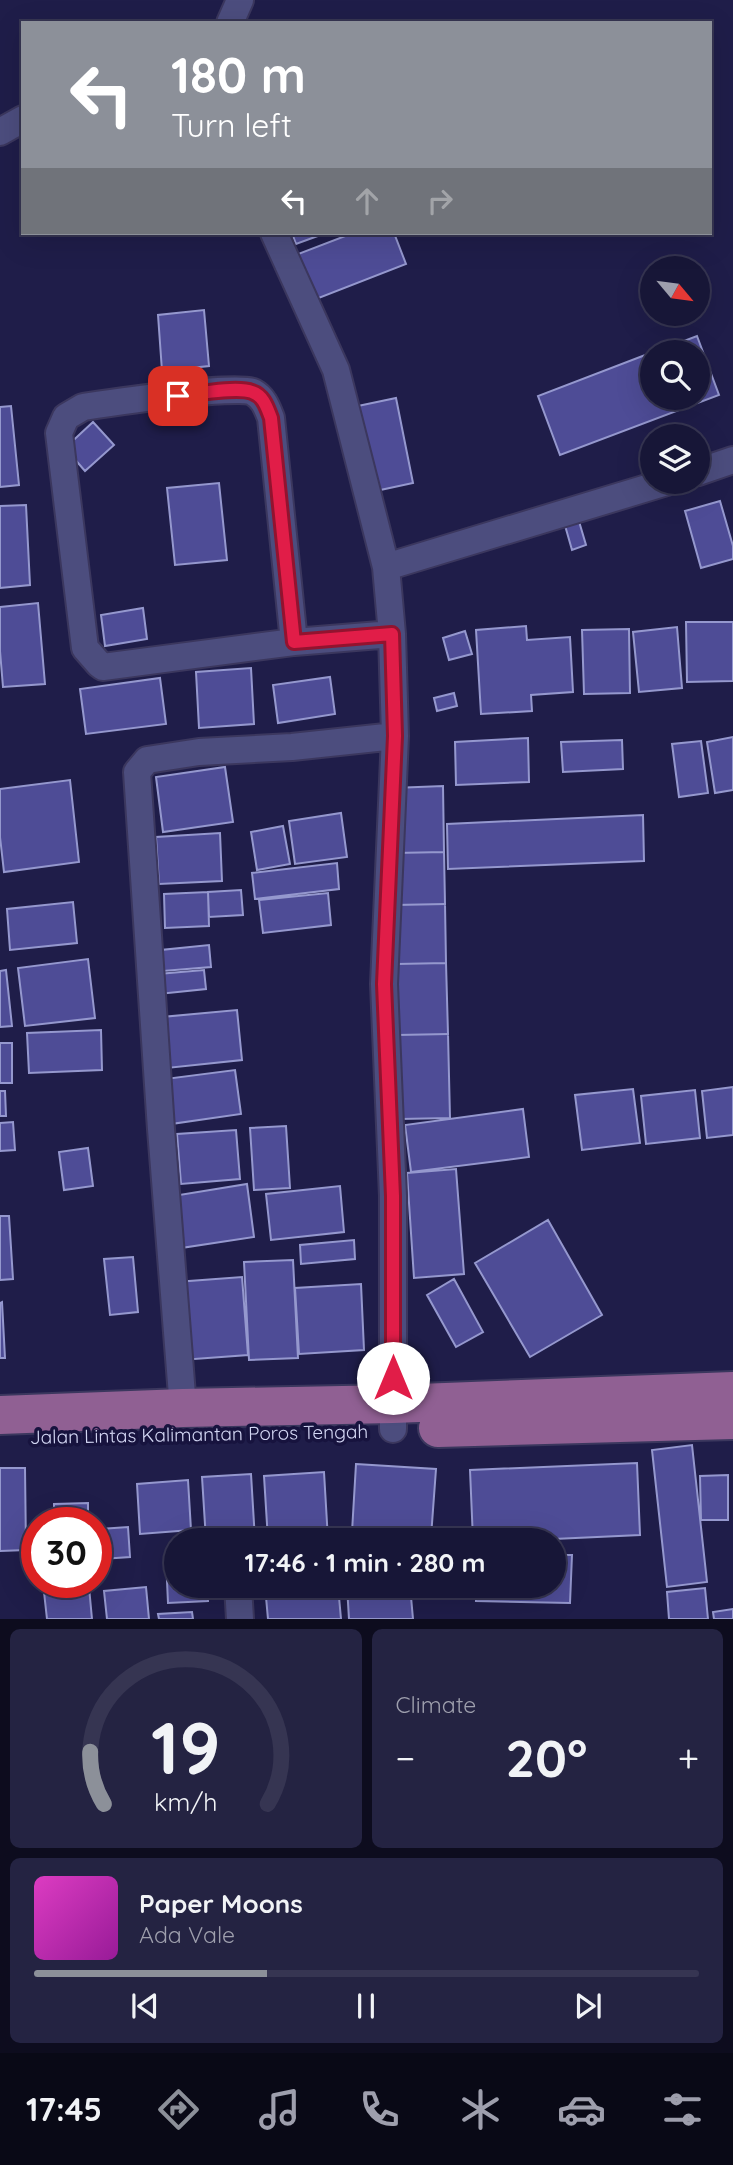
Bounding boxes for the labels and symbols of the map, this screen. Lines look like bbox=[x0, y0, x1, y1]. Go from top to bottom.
north arrow bbox=[640, 256, 710, 326]
pin bbox=[148, 366, 208, 426]
position arrow bbox=[356, 1341, 430, 1415]
street label: Jalan Lintas Kalimantan Poros Tengah bbox=[30, 1419, 368, 1449]
speed limit sign: 30 bbox=[21, 1507, 112, 1598]

